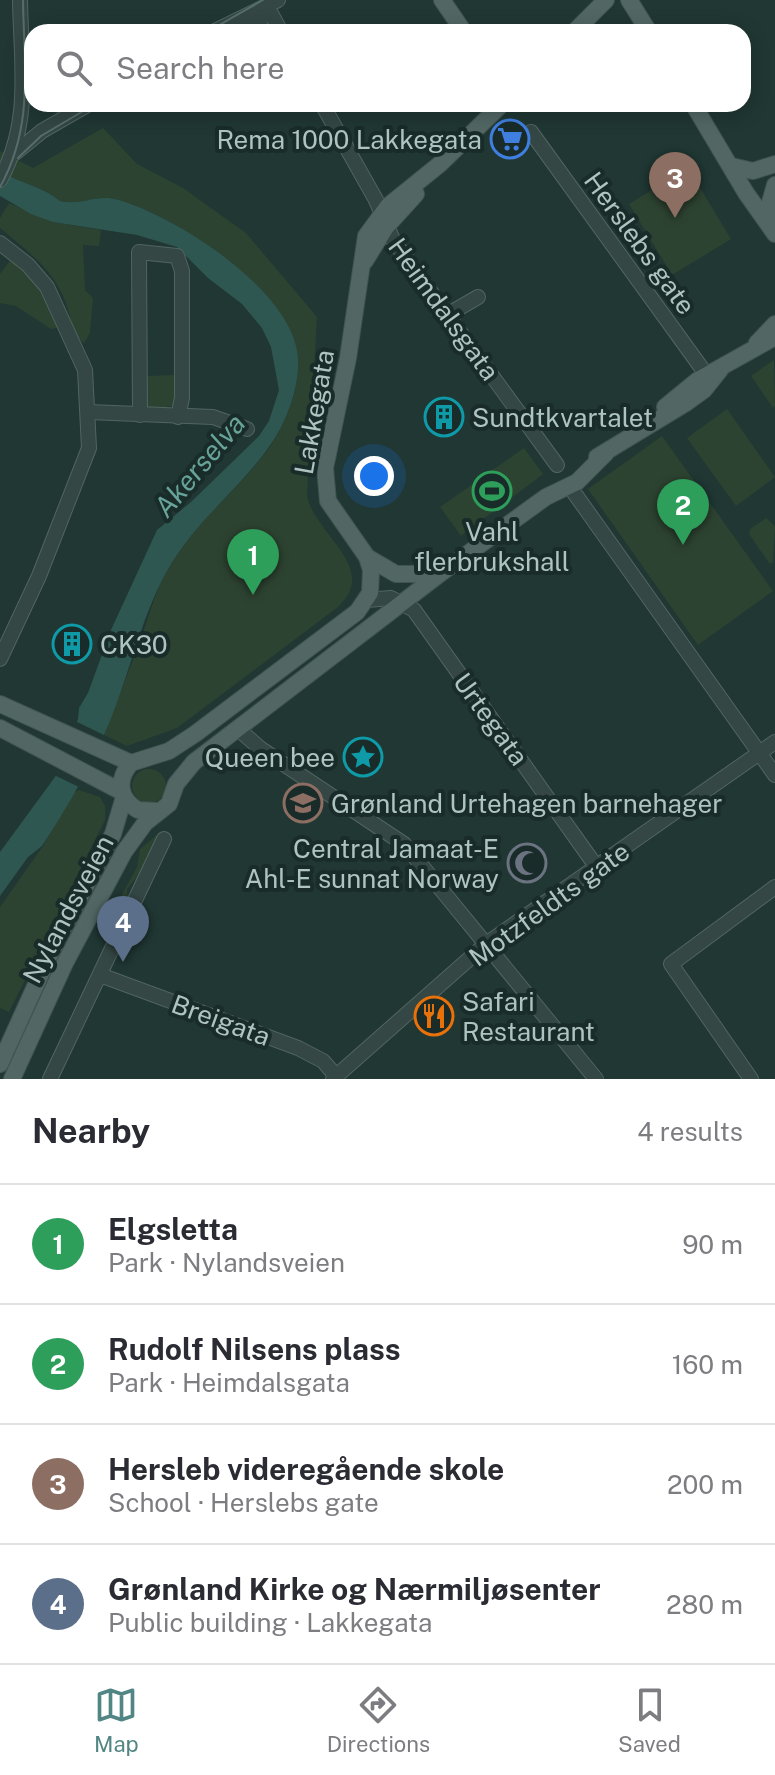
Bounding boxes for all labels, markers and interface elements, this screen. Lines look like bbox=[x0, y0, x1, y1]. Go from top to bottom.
search box bbox=[24, 24, 751, 112]
icon: search bbox=[52, 46, 96, 90]
text: Search here bbox=[116, 50, 284, 86]
supermarket icon: Rema 1000 Lakkegata bbox=[489, 118, 531, 160]
place label: Rema 1000 Lakkegata bbox=[216, 124, 482, 155]
pin: 3 bbox=[649, 152, 701, 218]
street label: Herslebs gate bbox=[578, 166, 702, 320]
street label: Heimdalsgata bbox=[382, 232, 506, 386]
street label: Lakkegata bbox=[288, 347, 340, 477]
building icon: Sundtkvartalet bbox=[423, 396, 465, 438]
place label: Sundtkvartalet bbox=[472, 402, 653, 433]
water label: Akerselva bbox=[147, 407, 251, 523]
your location bbox=[354, 456, 394, 496]
sports icon: Vahl flerbrukshall bbox=[471, 470, 513, 512]
pin: 2 bbox=[657, 479, 709, 545]
place label: Vahl flerbrukshall bbox=[414, 516, 570, 577]
pin: 1 bbox=[227, 529, 279, 595]
building icon: CK30 bbox=[51, 623, 93, 665]
place label: CK30 bbox=[100, 629, 168, 660]
street label: Urtegata bbox=[447, 667, 535, 771]
place icon: Queen bee bbox=[342, 736, 384, 778]
place label: Queen bee bbox=[205, 742, 335, 773]
school or university icon: Grønland Urtehagen barnehager bbox=[282, 782, 324, 824]
place label: Grønland Urtehagen barnehager bbox=[331, 788, 722, 819]
street label: Nylandsveien bbox=[16, 830, 120, 988]
place label: Central Jamaat-E Ahl-E sunnat Norway bbox=[245, 833, 499, 894]
street label: Motzfeldts gate bbox=[463, 835, 635, 973]
mosque icon: Central Jamaat-E Ahl-E sunnat Norway bbox=[506, 842, 548, 884]
pin: 4 bbox=[97, 896, 149, 962]
place label: Safari Restaurant bbox=[462, 986, 595, 1047]
street label: Breigata bbox=[168, 988, 274, 1052]
restaurant icon: Safari Restaurant bbox=[413, 995, 455, 1037]
text: Nearby bbox=[32, 1111, 150, 1151]
text: 4 results bbox=[637, 1116, 743, 1147]
text: Elgsletta bbox=[108, 1211, 238, 1247]
text: 1 bbox=[52, 1229, 64, 1260]
text: 90 m bbox=[682, 1229, 743, 1260]
text: Park · Nylandsveien bbox=[108, 1247, 345, 1278]
text: Rudolf Nilsens plass bbox=[108, 1331, 401, 1367]
text: 2 bbox=[50, 1349, 66, 1380]
text: 160 m bbox=[672, 1349, 743, 1380]
text: Park · Heimdalsgata bbox=[108, 1367, 350, 1398]
text: Hersleb videregående skole bbox=[108, 1451, 504, 1487]
text: 3 bbox=[49, 1469, 67, 1500]
text: 200 m bbox=[667, 1469, 743, 1500]
text: School · Herslebs gate bbox=[108, 1487, 379, 1518]
text: Grønland Kirke og Nærmiljøsenter bbox=[108, 1571, 601, 1607]
text: 4 bbox=[49, 1589, 67, 1620]
text: 280 m bbox=[666, 1589, 743, 1620]
text: Public building · Lakkegata bbox=[108, 1607, 432, 1638]
tab: Map bbox=[94, 1683, 139, 1757]
tab: Directions bbox=[327, 1683, 430, 1757]
tab: Saved bbox=[618, 1683, 681, 1757]

